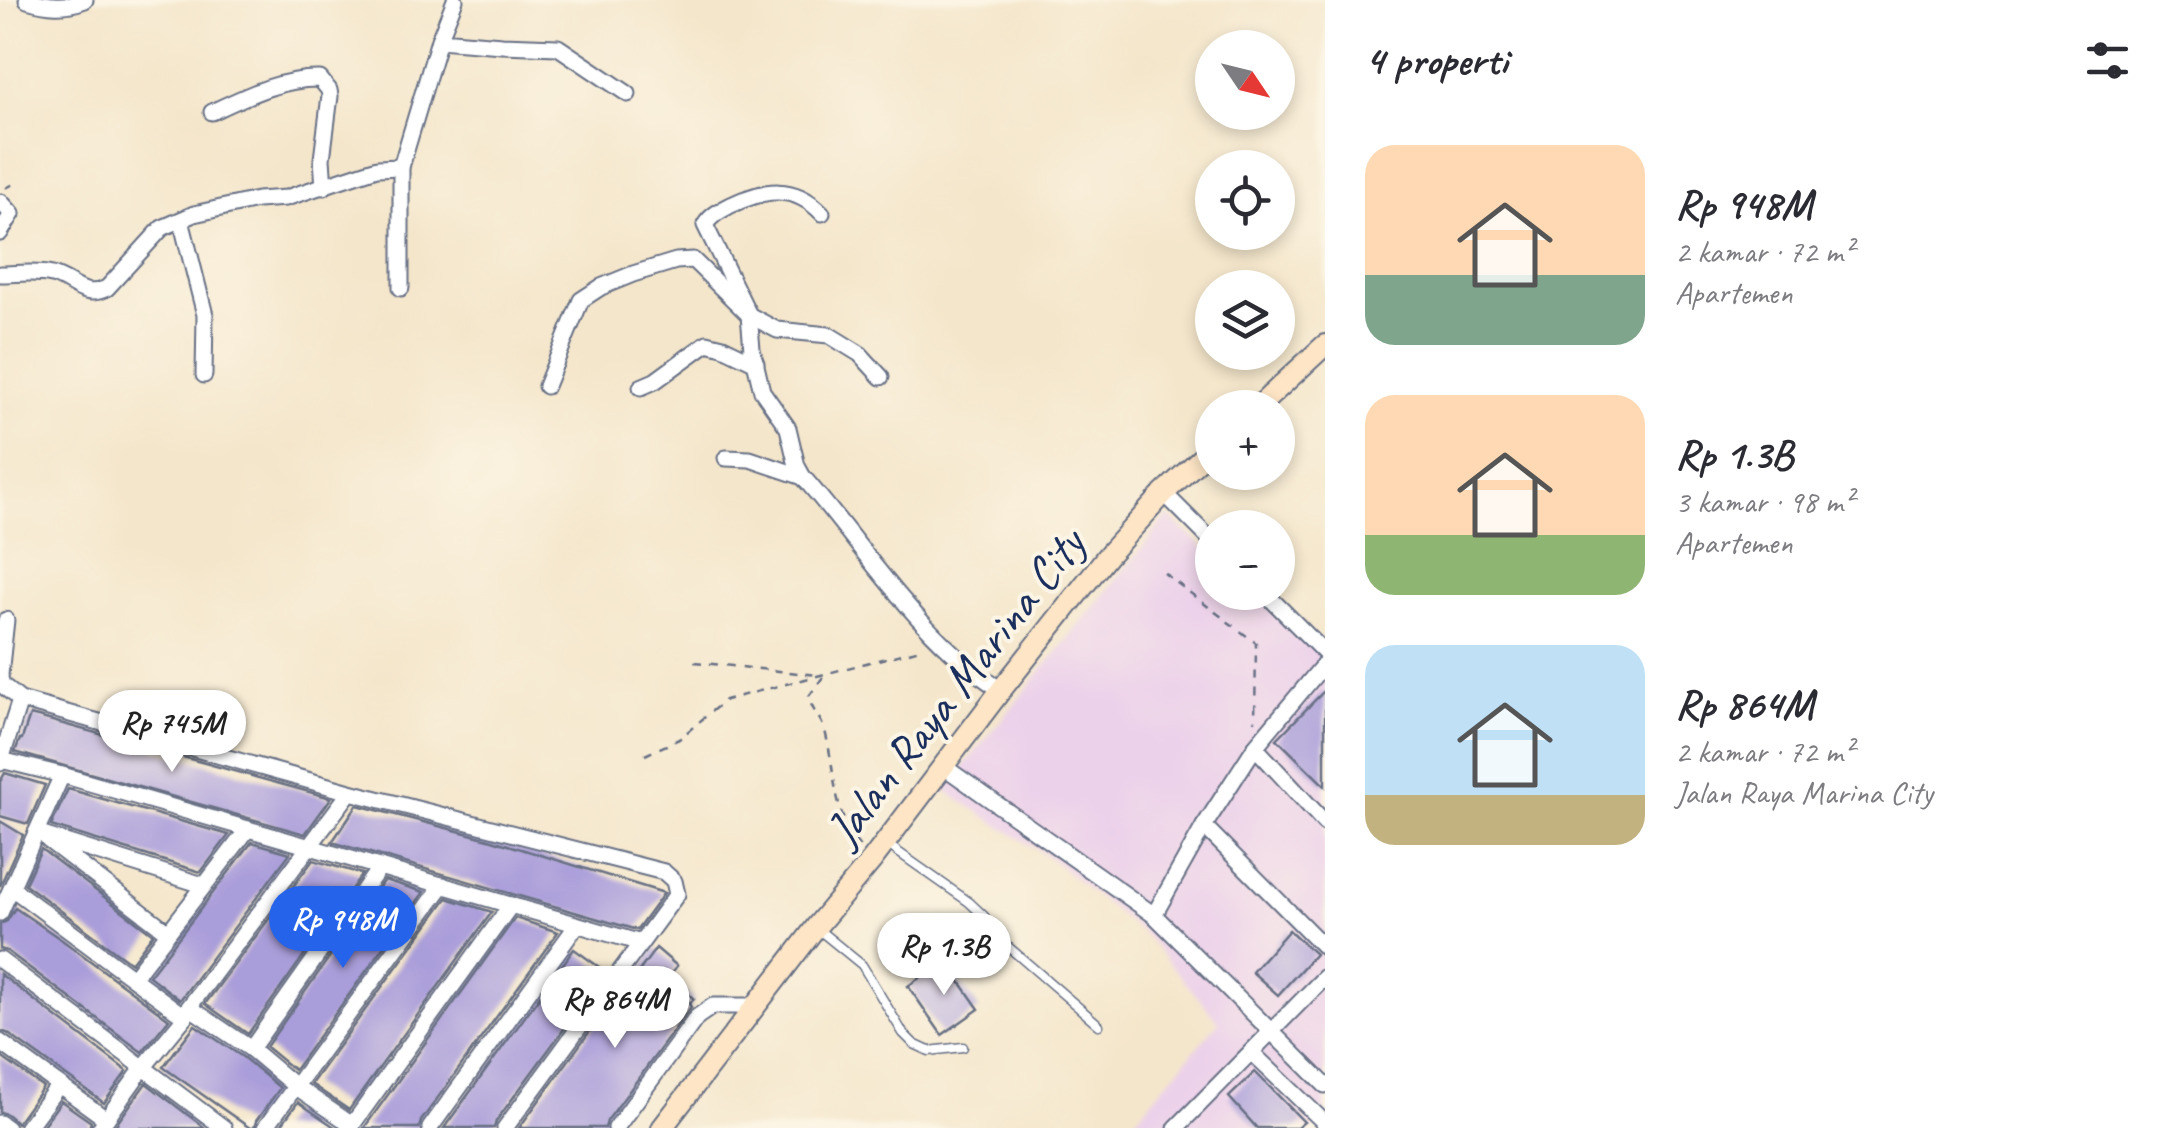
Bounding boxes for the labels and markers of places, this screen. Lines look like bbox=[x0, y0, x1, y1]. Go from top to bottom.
pin: Rp 745M bbox=[80, 690, 264, 775]
pin: Rp 948M bbox=[251, 886, 435, 971]
pin: Rp 1.3B bbox=[852, 913, 1036, 998]
pin: Rp 864M bbox=[523, 966, 707, 1051]

